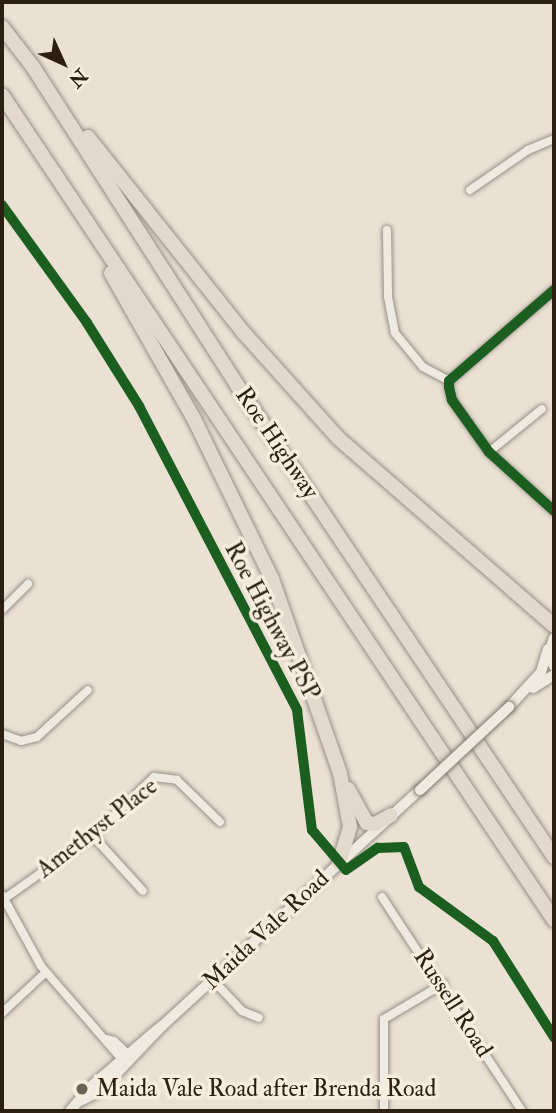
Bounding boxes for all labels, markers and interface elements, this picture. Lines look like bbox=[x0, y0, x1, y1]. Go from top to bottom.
north arrow bbox=[28, 28, 98, 98]
text: N bbox=[63, 63, 92, 92]
street label: Roe Highway bbox=[229, 382, 325, 504]
street label: Roe Highway PSP bbox=[218, 537, 326, 705]
street label: Amethyst Place bbox=[31, 772, 163, 884]
street label: Maida Vale Road bbox=[197, 864, 335, 996]
street label: Russell Road bbox=[407, 943, 499, 1063]
place label: Maida Vale Road after Brenda Road bbox=[96, 1075, 436, 1103]
marker: Maida Vale Road after Brenda Road bbox=[74, 1081, 90, 1097]

